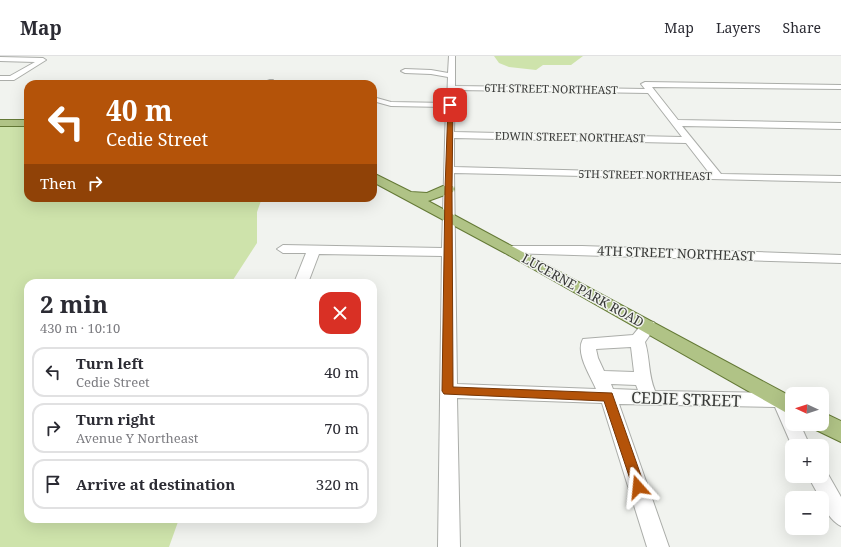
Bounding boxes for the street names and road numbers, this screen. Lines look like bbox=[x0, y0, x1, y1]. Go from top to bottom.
street label: 6TH STREET NORTHEAST bbox=[484, 80, 618, 97]
street label: EDWIN STREET NORTHEAST bbox=[495, 128, 646, 145]
street label: 5TH STREET NORTHEAST bbox=[578, 166, 712, 183]
street label: 4TH STREET NORTHEAST bbox=[597, 241, 755, 265]
street label: LUCERNE PARK ROAD bbox=[519, 249, 647, 331]
street label: CEDIE STREET bbox=[631, 386, 741, 412]

